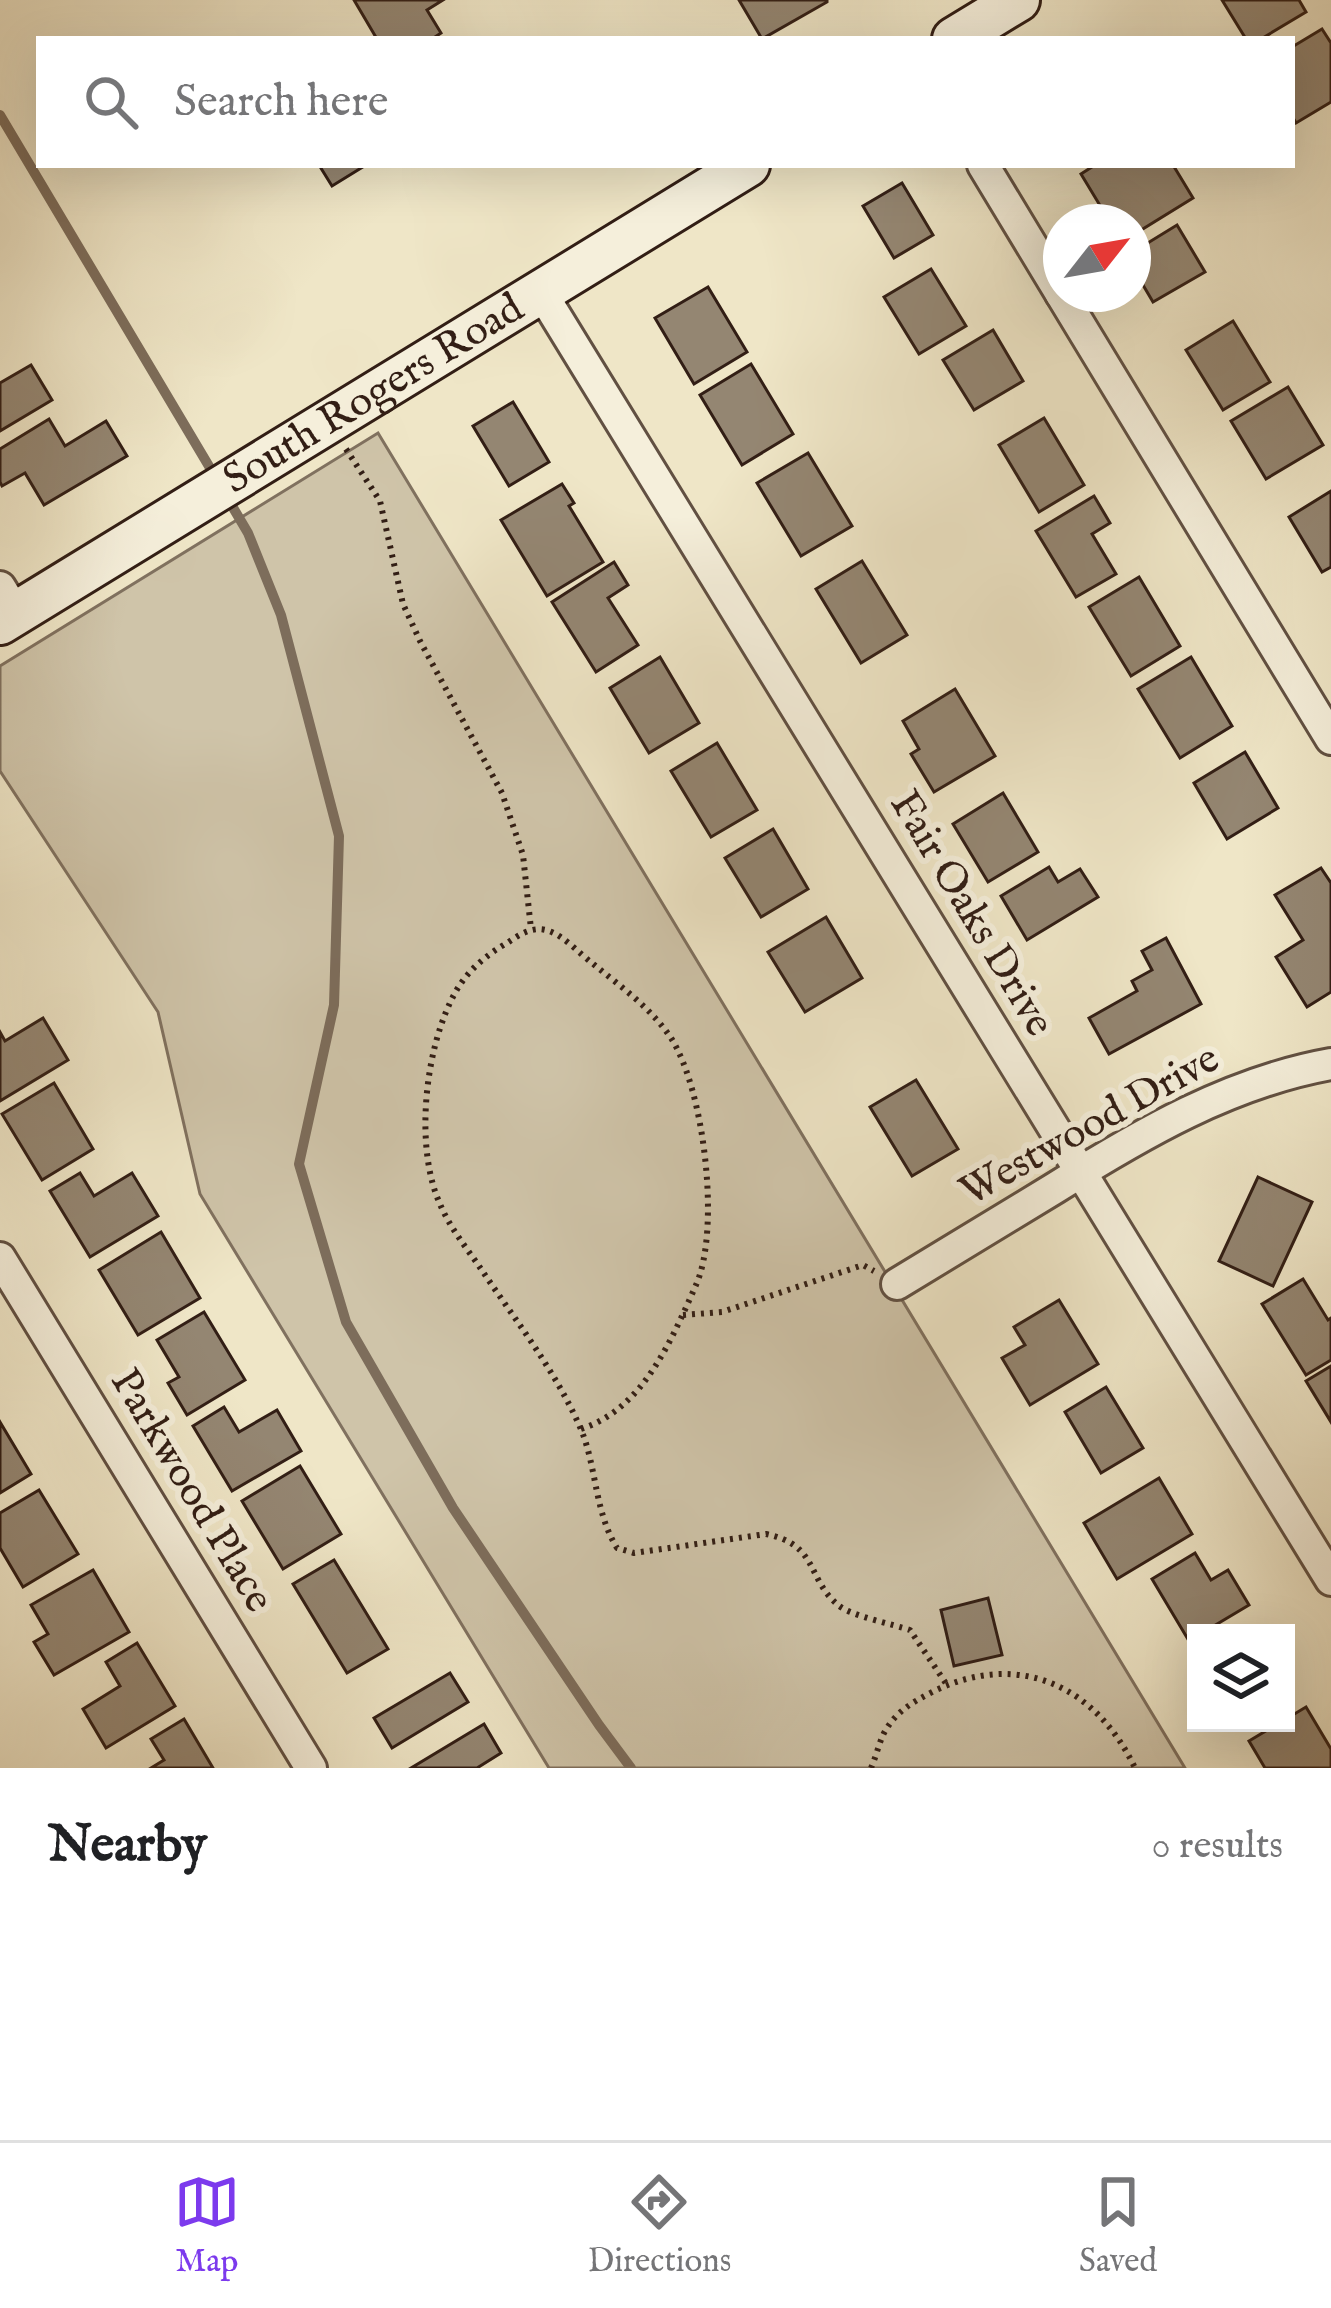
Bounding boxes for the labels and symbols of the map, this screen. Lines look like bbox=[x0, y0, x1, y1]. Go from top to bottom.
north arrow bbox=[1043, 204, 1151, 312]
street label: South Rogers Road bbox=[214, 282, 534, 506]
street label: Fair Oaks Drive bbox=[877, 782, 1065, 1046]
street label: Westwood Drive bbox=[951, 1033, 1229, 1219]
street label: Parkwood Place bbox=[97, 1360, 285, 1622]

